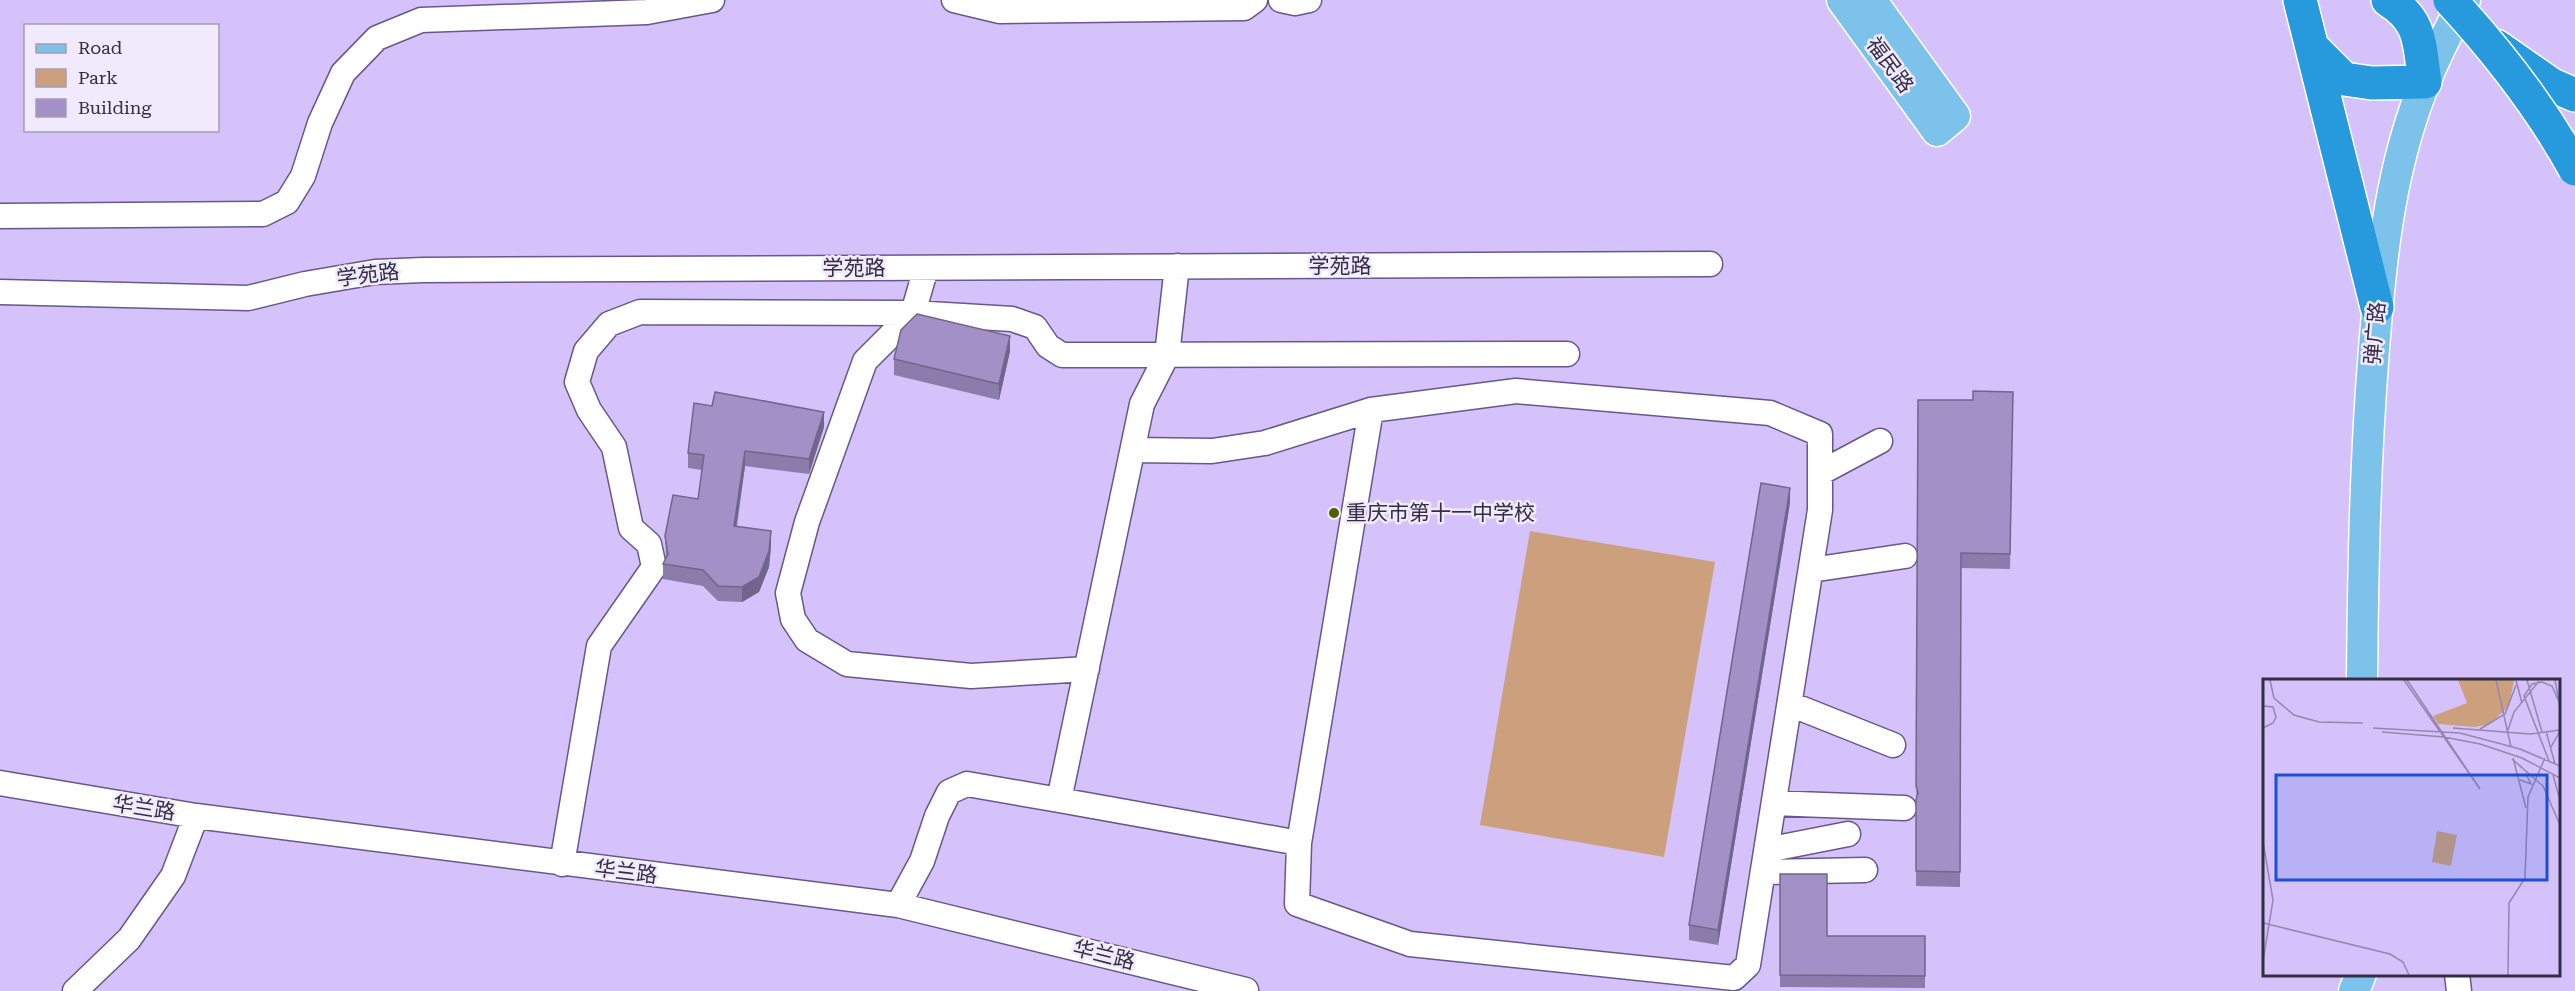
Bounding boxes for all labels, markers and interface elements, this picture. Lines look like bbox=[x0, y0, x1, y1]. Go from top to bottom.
legend bbox=[24, 24, 219, 132]
street label: 福民路 bbox=[1862, 32, 1918, 98]
text: Road bbox=[78, 37, 123, 58]
text: Park bbox=[78, 67, 118, 88]
text: Building bbox=[78, 97, 152, 118]
street label: 学苑路 bbox=[1309, 254, 1372, 278]
street label: 学苑路 bbox=[823, 256, 886, 280]
street label: 学苑路 bbox=[335, 259, 401, 291]
street label: 弹广路 bbox=[2360, 301, 2390, 365]
place label: 重庆市第十一中学校 bbox=[1346, 501, 1535, 525]
marker: 重庆市第十一中学校 bbox=[1327, 506, 1341, 520]
inset map bbox=[2263, 679, 2560, 976]
street label: 华兰路 bbox=[111, 791, 177, 825]
street label: 华兰路 bbox=[593, 856, 659, 888]
street label: 华兰路 bbox=[1071, 936, 1137, 974]

